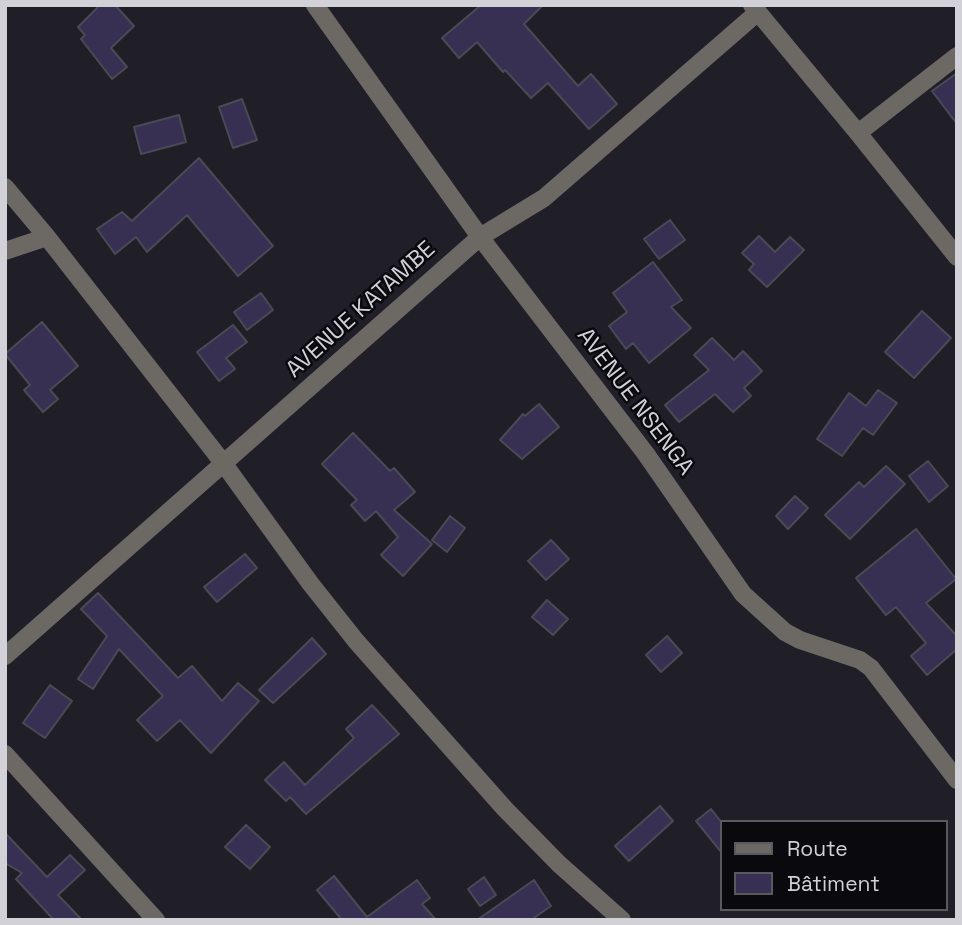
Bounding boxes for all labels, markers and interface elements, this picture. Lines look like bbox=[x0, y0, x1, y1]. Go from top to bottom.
street label: AVENUE KATAMBE bbox=[281, 236, 441, 384]
street label: AVENUE NSENGA bbox=[571, 323, 699, 481]
legend bbox=[720, 820, 948, 911]
text: Route bbox=[787, 835, 848, 862]
text: Bâtiment bbox=[787, 870, 880, 897]

